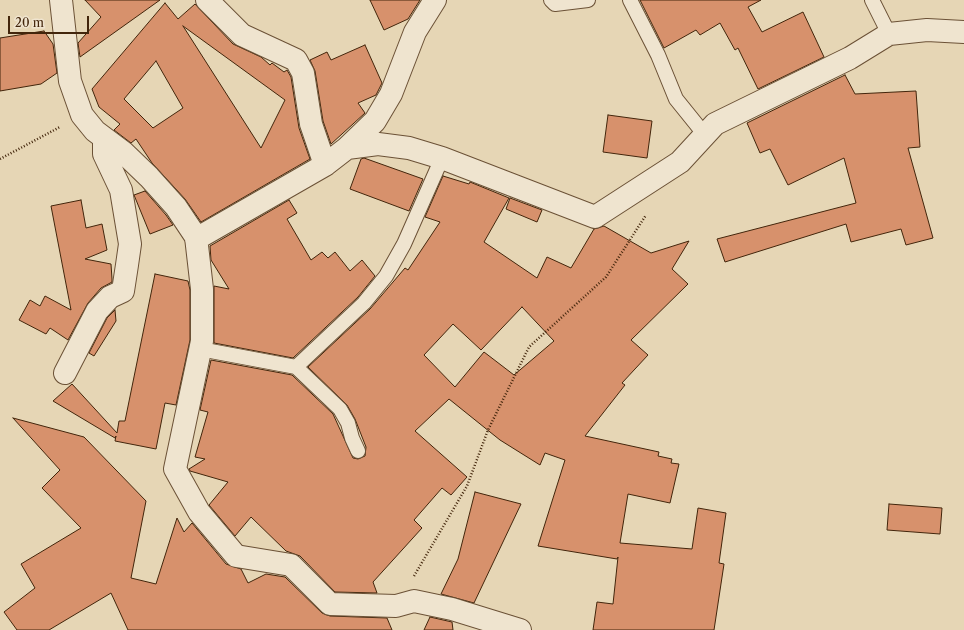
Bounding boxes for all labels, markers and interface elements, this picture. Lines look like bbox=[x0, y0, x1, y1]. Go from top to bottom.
scale bar bbox=[10, 8, 91, 34]
text: 20 m bbox=[15, 15, 44, 30]

